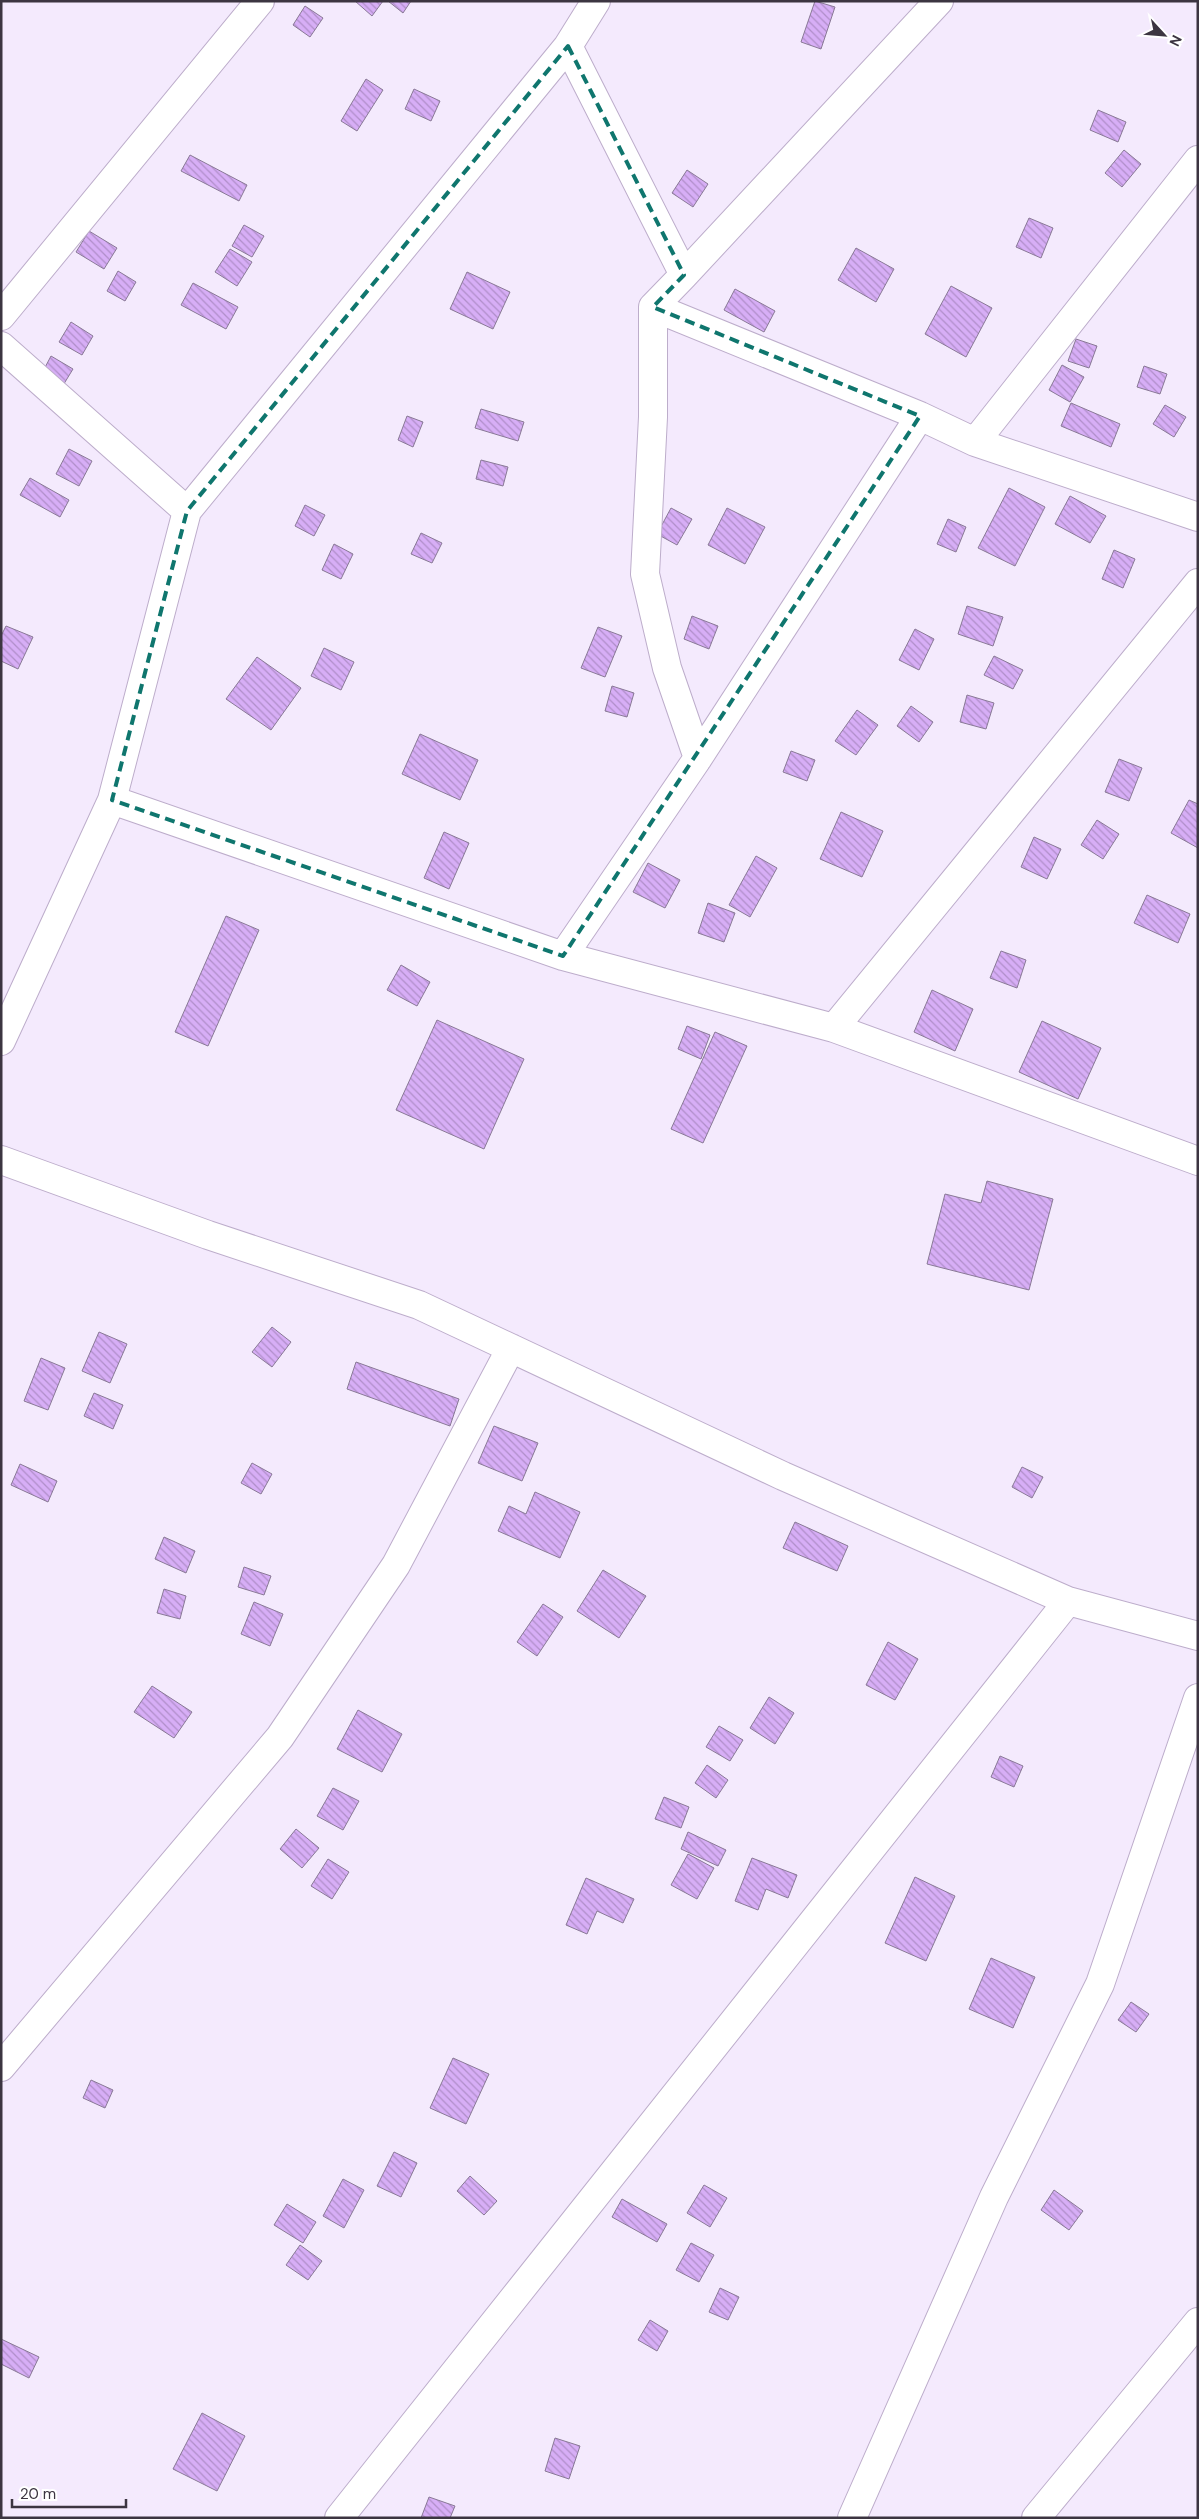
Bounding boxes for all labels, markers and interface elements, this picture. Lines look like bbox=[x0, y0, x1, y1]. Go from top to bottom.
north arrow bbox=[1139, 10, 1189, 60]
text: N bbox=[1165, 32, 1186, 49]
scale bar bbox=[12, 2476, 126, 2508]
text: 20 m bbox=[20, 2484, 56, 2504]

